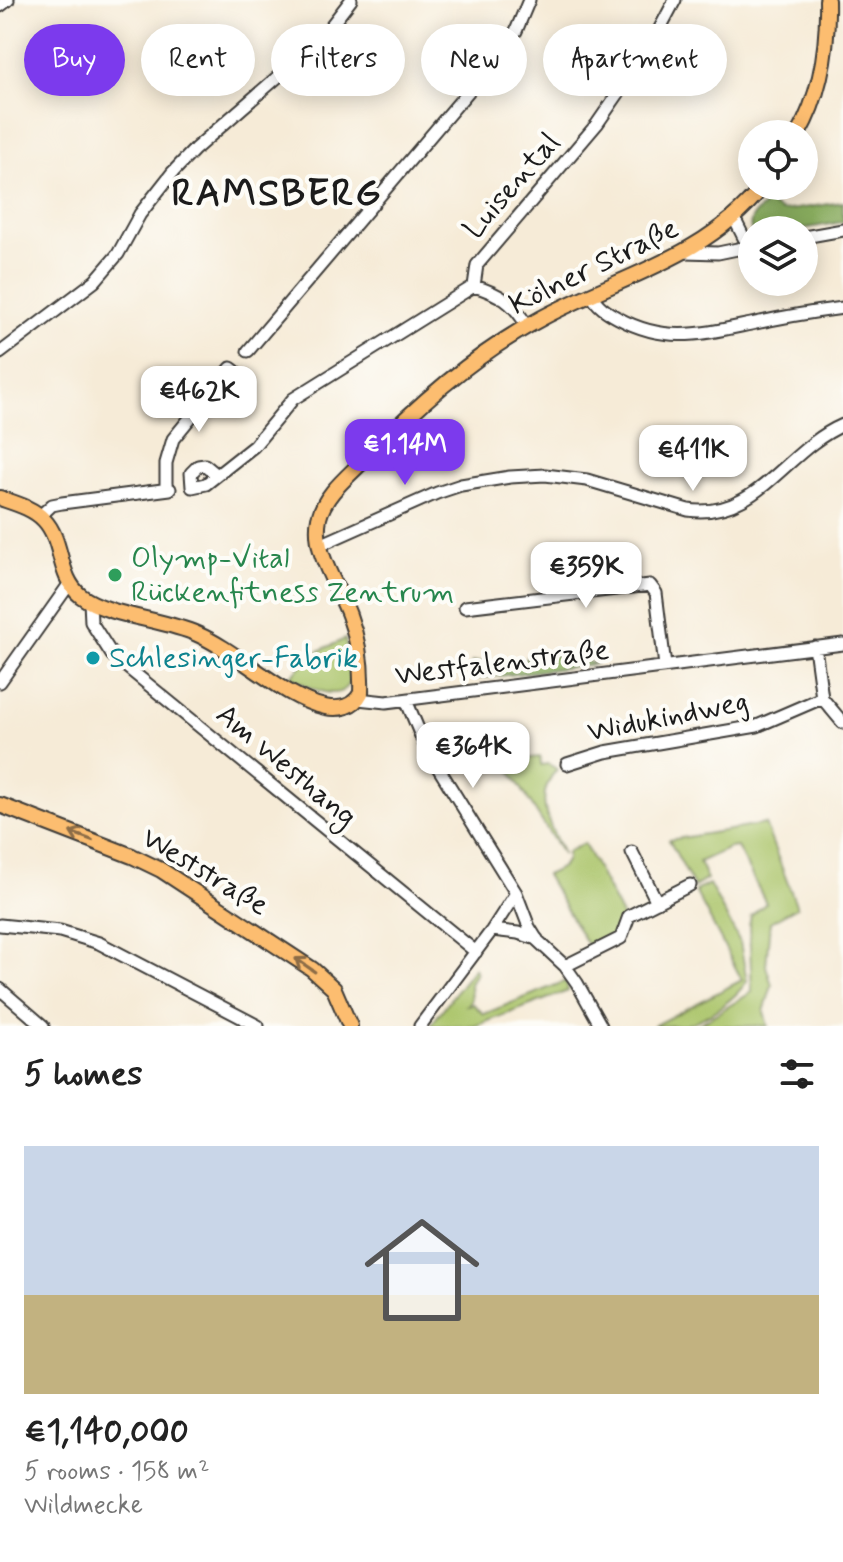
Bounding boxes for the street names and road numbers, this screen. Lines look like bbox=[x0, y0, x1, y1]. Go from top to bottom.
street label: Luisental bbox=[455, 125, 569, 247]
street label: Kölner Straße bbox=[503, 209, 685, 325]
street label: Westfalenstraße bbox=[393, 631, 611, 695]
street label: Widukindweg bbox=[584, 682, 752, 752]
street label: Am Westhang bbox=[206, 696, 365, 838]
street label: Weststraße bbox=[134, 819, 276, 925]

